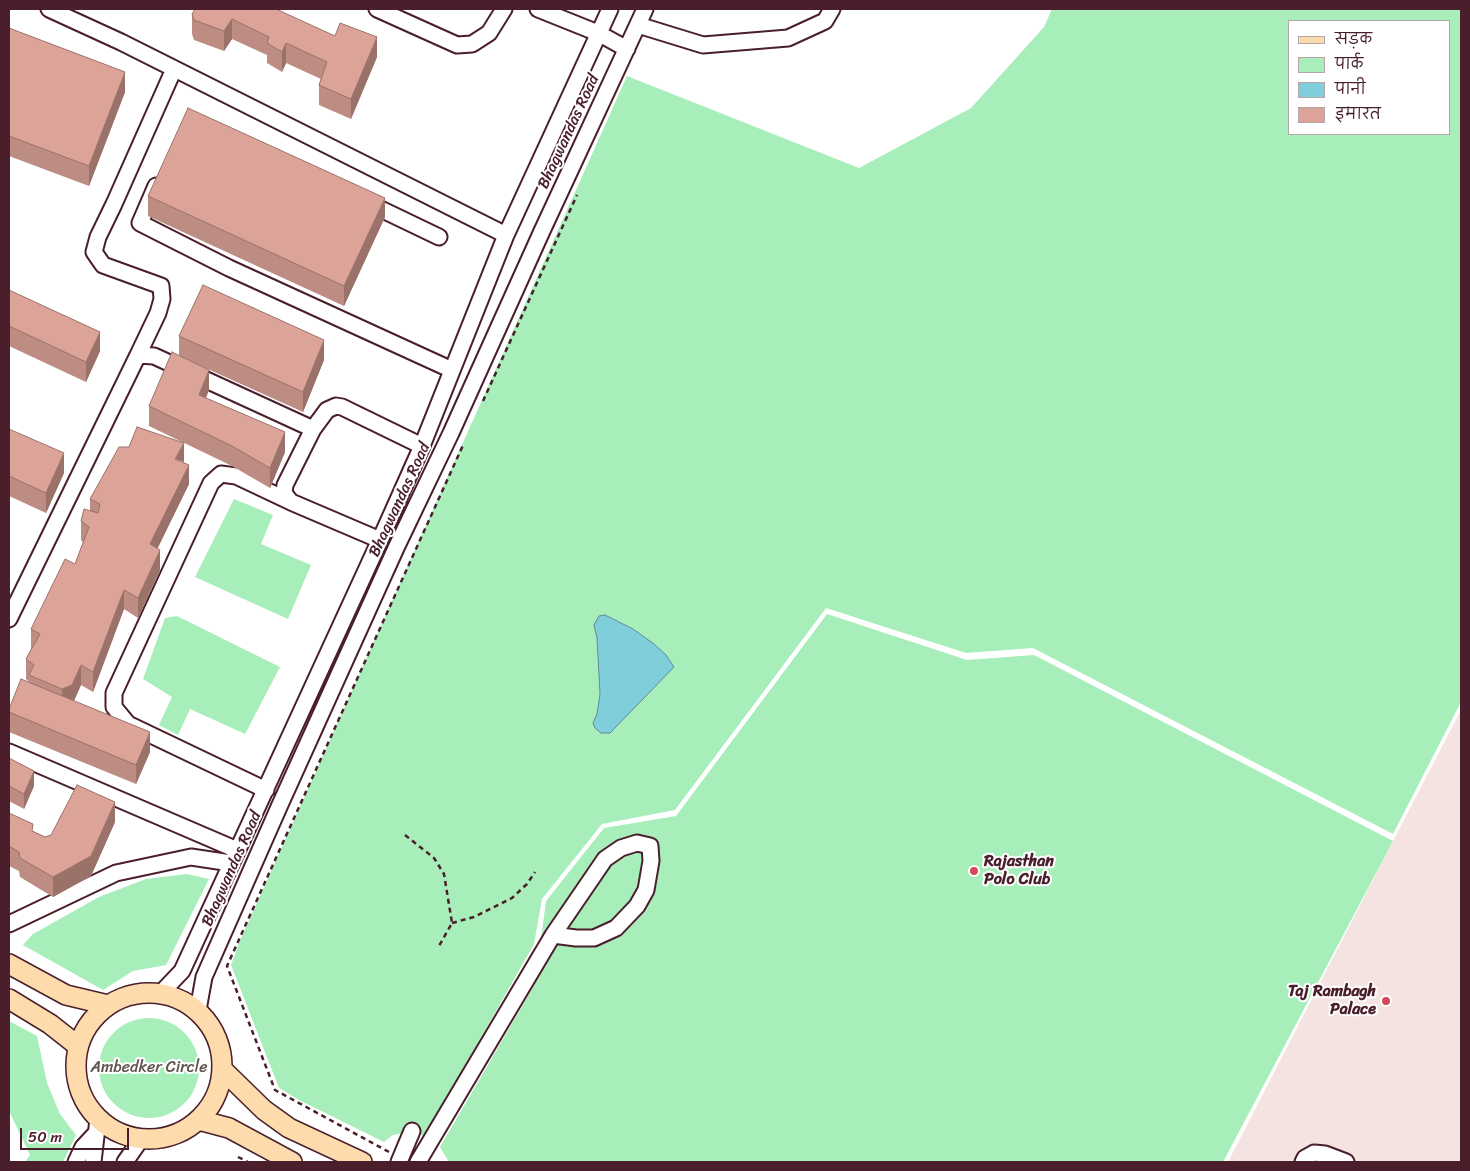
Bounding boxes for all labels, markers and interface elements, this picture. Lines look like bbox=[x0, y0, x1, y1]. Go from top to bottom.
legend bbox=[1288, 20, 1450, 135]
text: सड़क bbox=[1335, 26, 1372, 52]
text: पार्क bbox=[1335, 51, 1363, 77]
street label: Bhagwandas Road bbox=[534, 72, 604, 192]
text: पानी bbox=[1335, 76, 1366, 102]
text: इमारत bbox=[1335, 101, 1381, 127]
street label: Bhagwandas Road bbox=[365, 440, 435, 560]
street label: Bhagwandas Road bbox=[198, 809, 266, 929]
place label: Rajasthan Polo Club bbox=[984, 852, 1054, 890]
marker: Rajasthan Polo Club bbox=[968, 865, 980, 877]
place label: Taj Rambagh Palace bbox=[1288, 982, 1376, 1020]
marker: Taj Rambagh Palace bbox=[1380, 995, 1392, 1007]
park label: Ambedker Circle bbox=[90, 1058, 208, 1078]
scale bar bbox=[22, 1118, 131, 1150]
text: 50 m bbox=[28, 1124, 62, 1150]

